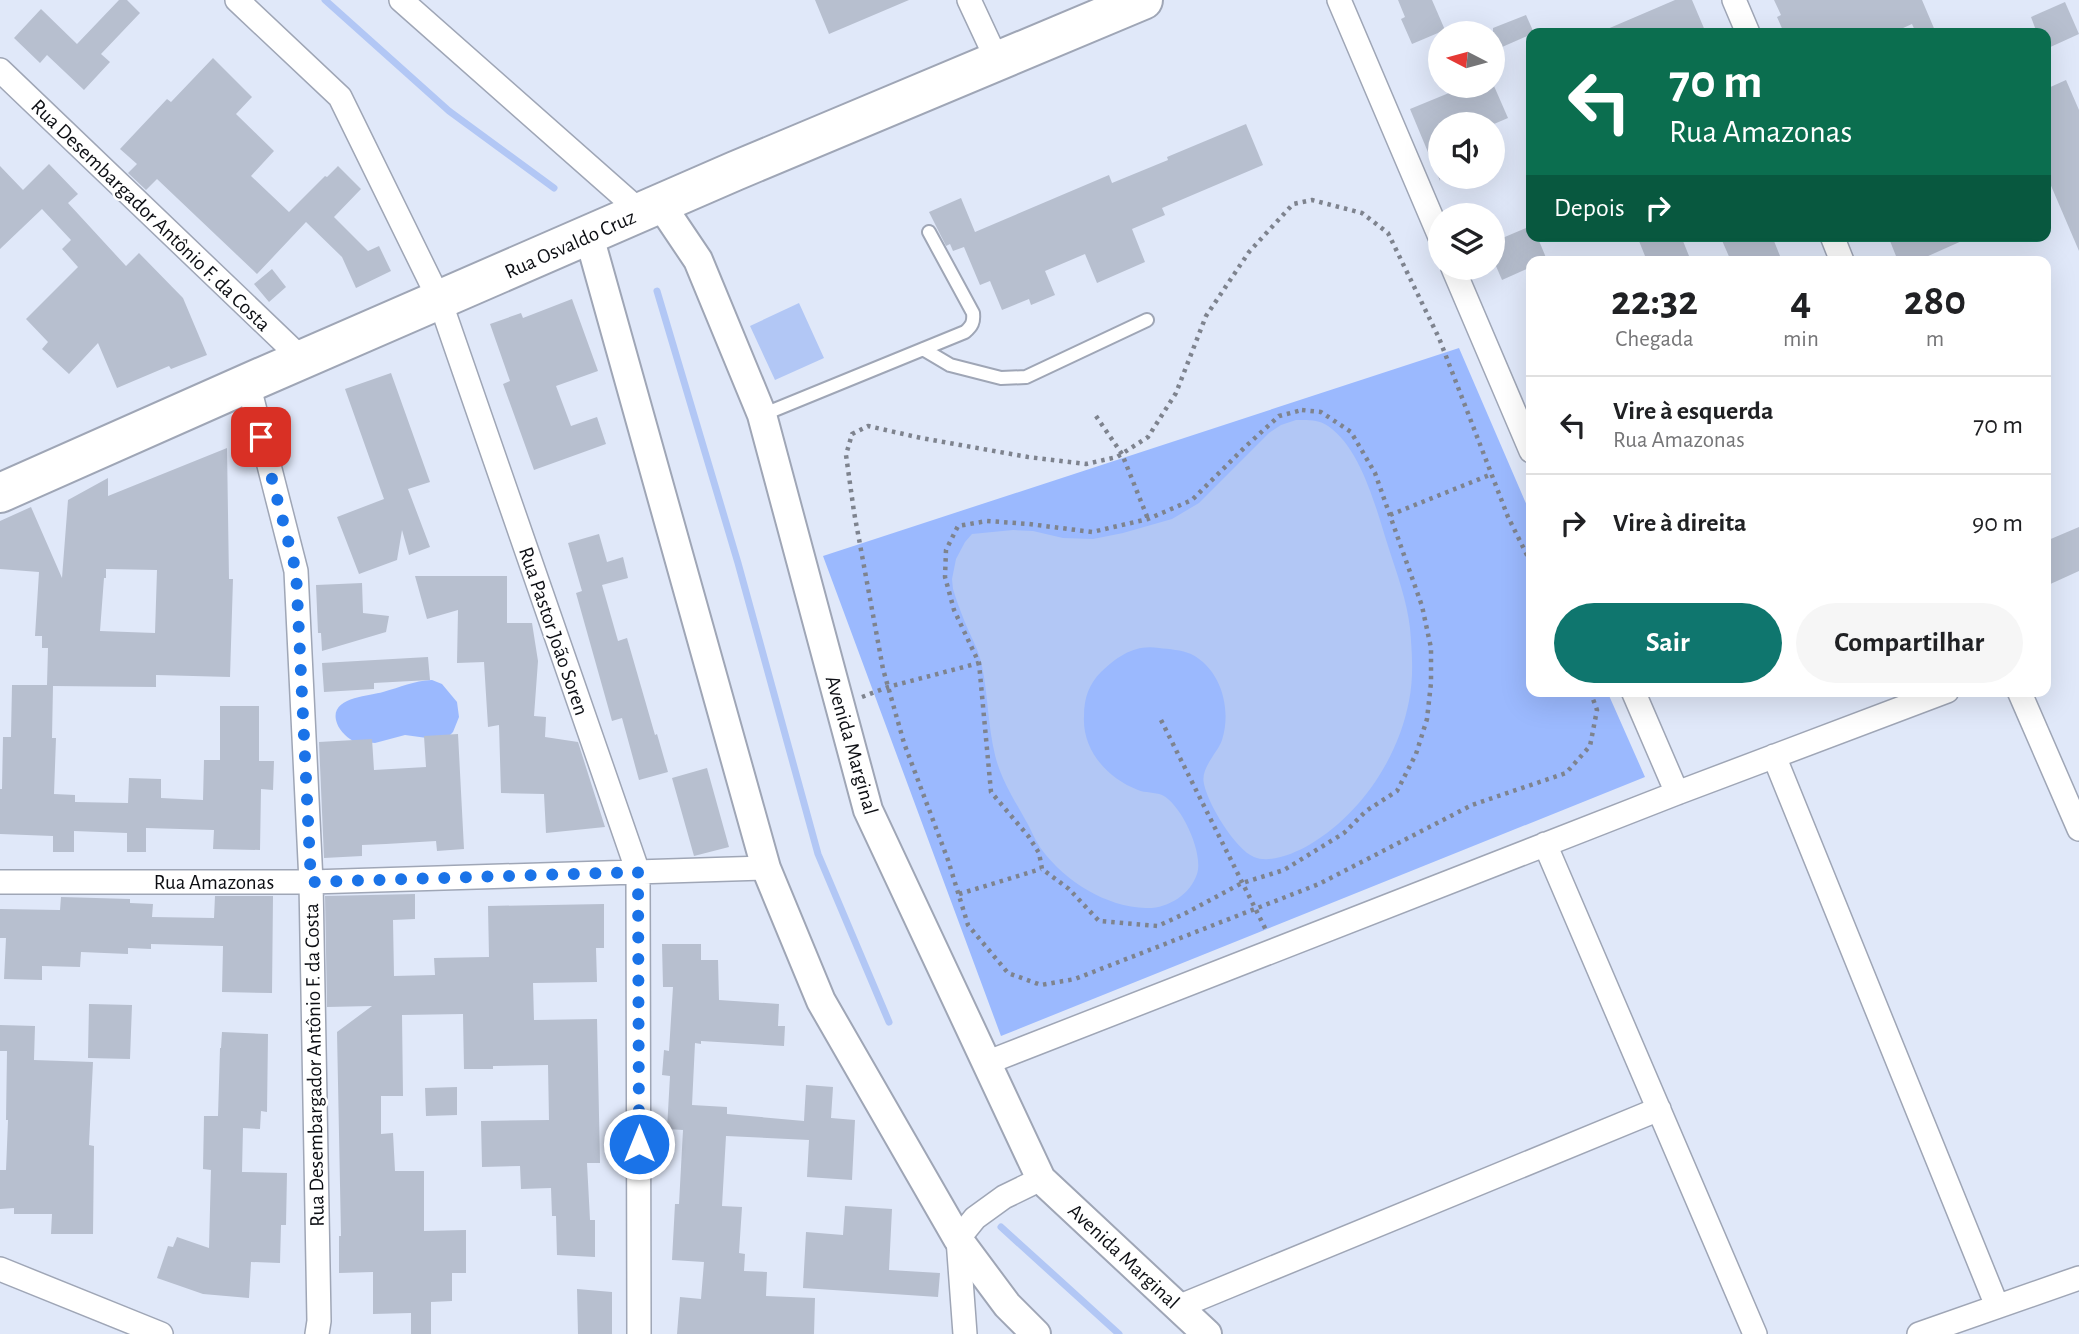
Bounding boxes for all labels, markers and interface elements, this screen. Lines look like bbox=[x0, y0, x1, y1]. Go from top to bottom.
north arrow bbox=[1428, 21, 1505, 98]
map controls bbox=[1428, 21, 1505, 280]
icon: left bbox=[1554, 56, 1645, 147]
text: 70 m bbox=[1669, 58, 1763, 107]
street label: Rua Desembargador Antônio F. da Costa bbox=[27, 95, 275, 336]
button: sound bbox=[1428, 112, 1505, 189]
text: Rua Amazonas bbox=[1669, 116, 1852, 148]
icon: right bbox=[1639, 189, 1677, 227]
text: Depois bbox=[1554, 195, 1625, 221]
button: layers bbox=[1428, 203, 1505, 280]
street label: Rua Osvaldo Cruz bbox=[502, 206, 639, 283]
text: 22:32 bbox=[1611, 280, 1698, 322]
text: 4 bbox=[1790, 280, 1811, 322]
text: 280 bbox=[1904, 280, 1966, 322]
text: Chegada bbox=[1615, 328, 1694, 351]
text: min bbox=[1783, 328, 1819, 351]
text: m bbox=[1926, 328, 1944, 351]
text: Vire à esquerda bbox=[1613, 398, 1774, 424]
icon: left bbox=[1554, 406, 1592, 444]
pin bbox=[231, 407, 291, 467]
text: 70 m bbox=[1973, 412, 2023, 438]
icon: arrive bbox=[242, 418, 280, 456]
text: Rua Amazonas bbox=[1613, 429, 1745, 452]
icon: right bbox=[1554, 504, 1592, 542]
text: Vire à direita bbox=[1613, 510, 1747, 536]
text: 90 m bbox=[1972, 510, 2023, 536]
street label: Rua Pastor João Soren bbox=[515, 544, 592, 718]
button: Sair bbox=[1554, 603, 1782, 683]
button: Compartilhar bbox=[1796, 603, 2023, 683]
street label: Avenida Marginal bbox=[822, 673, 881, 817]
street label: Rua Amazonas bbox=[154, 872, 274, 893]
street label: Rua Desembargador Antônio F. da Costa bbox=[301, 903, 328, 1227]
position arrow bbox=[602, 1107, 676, 1181]
street label: Avenida Marginal bbox=[1064, 1200, 1183, 1313]

